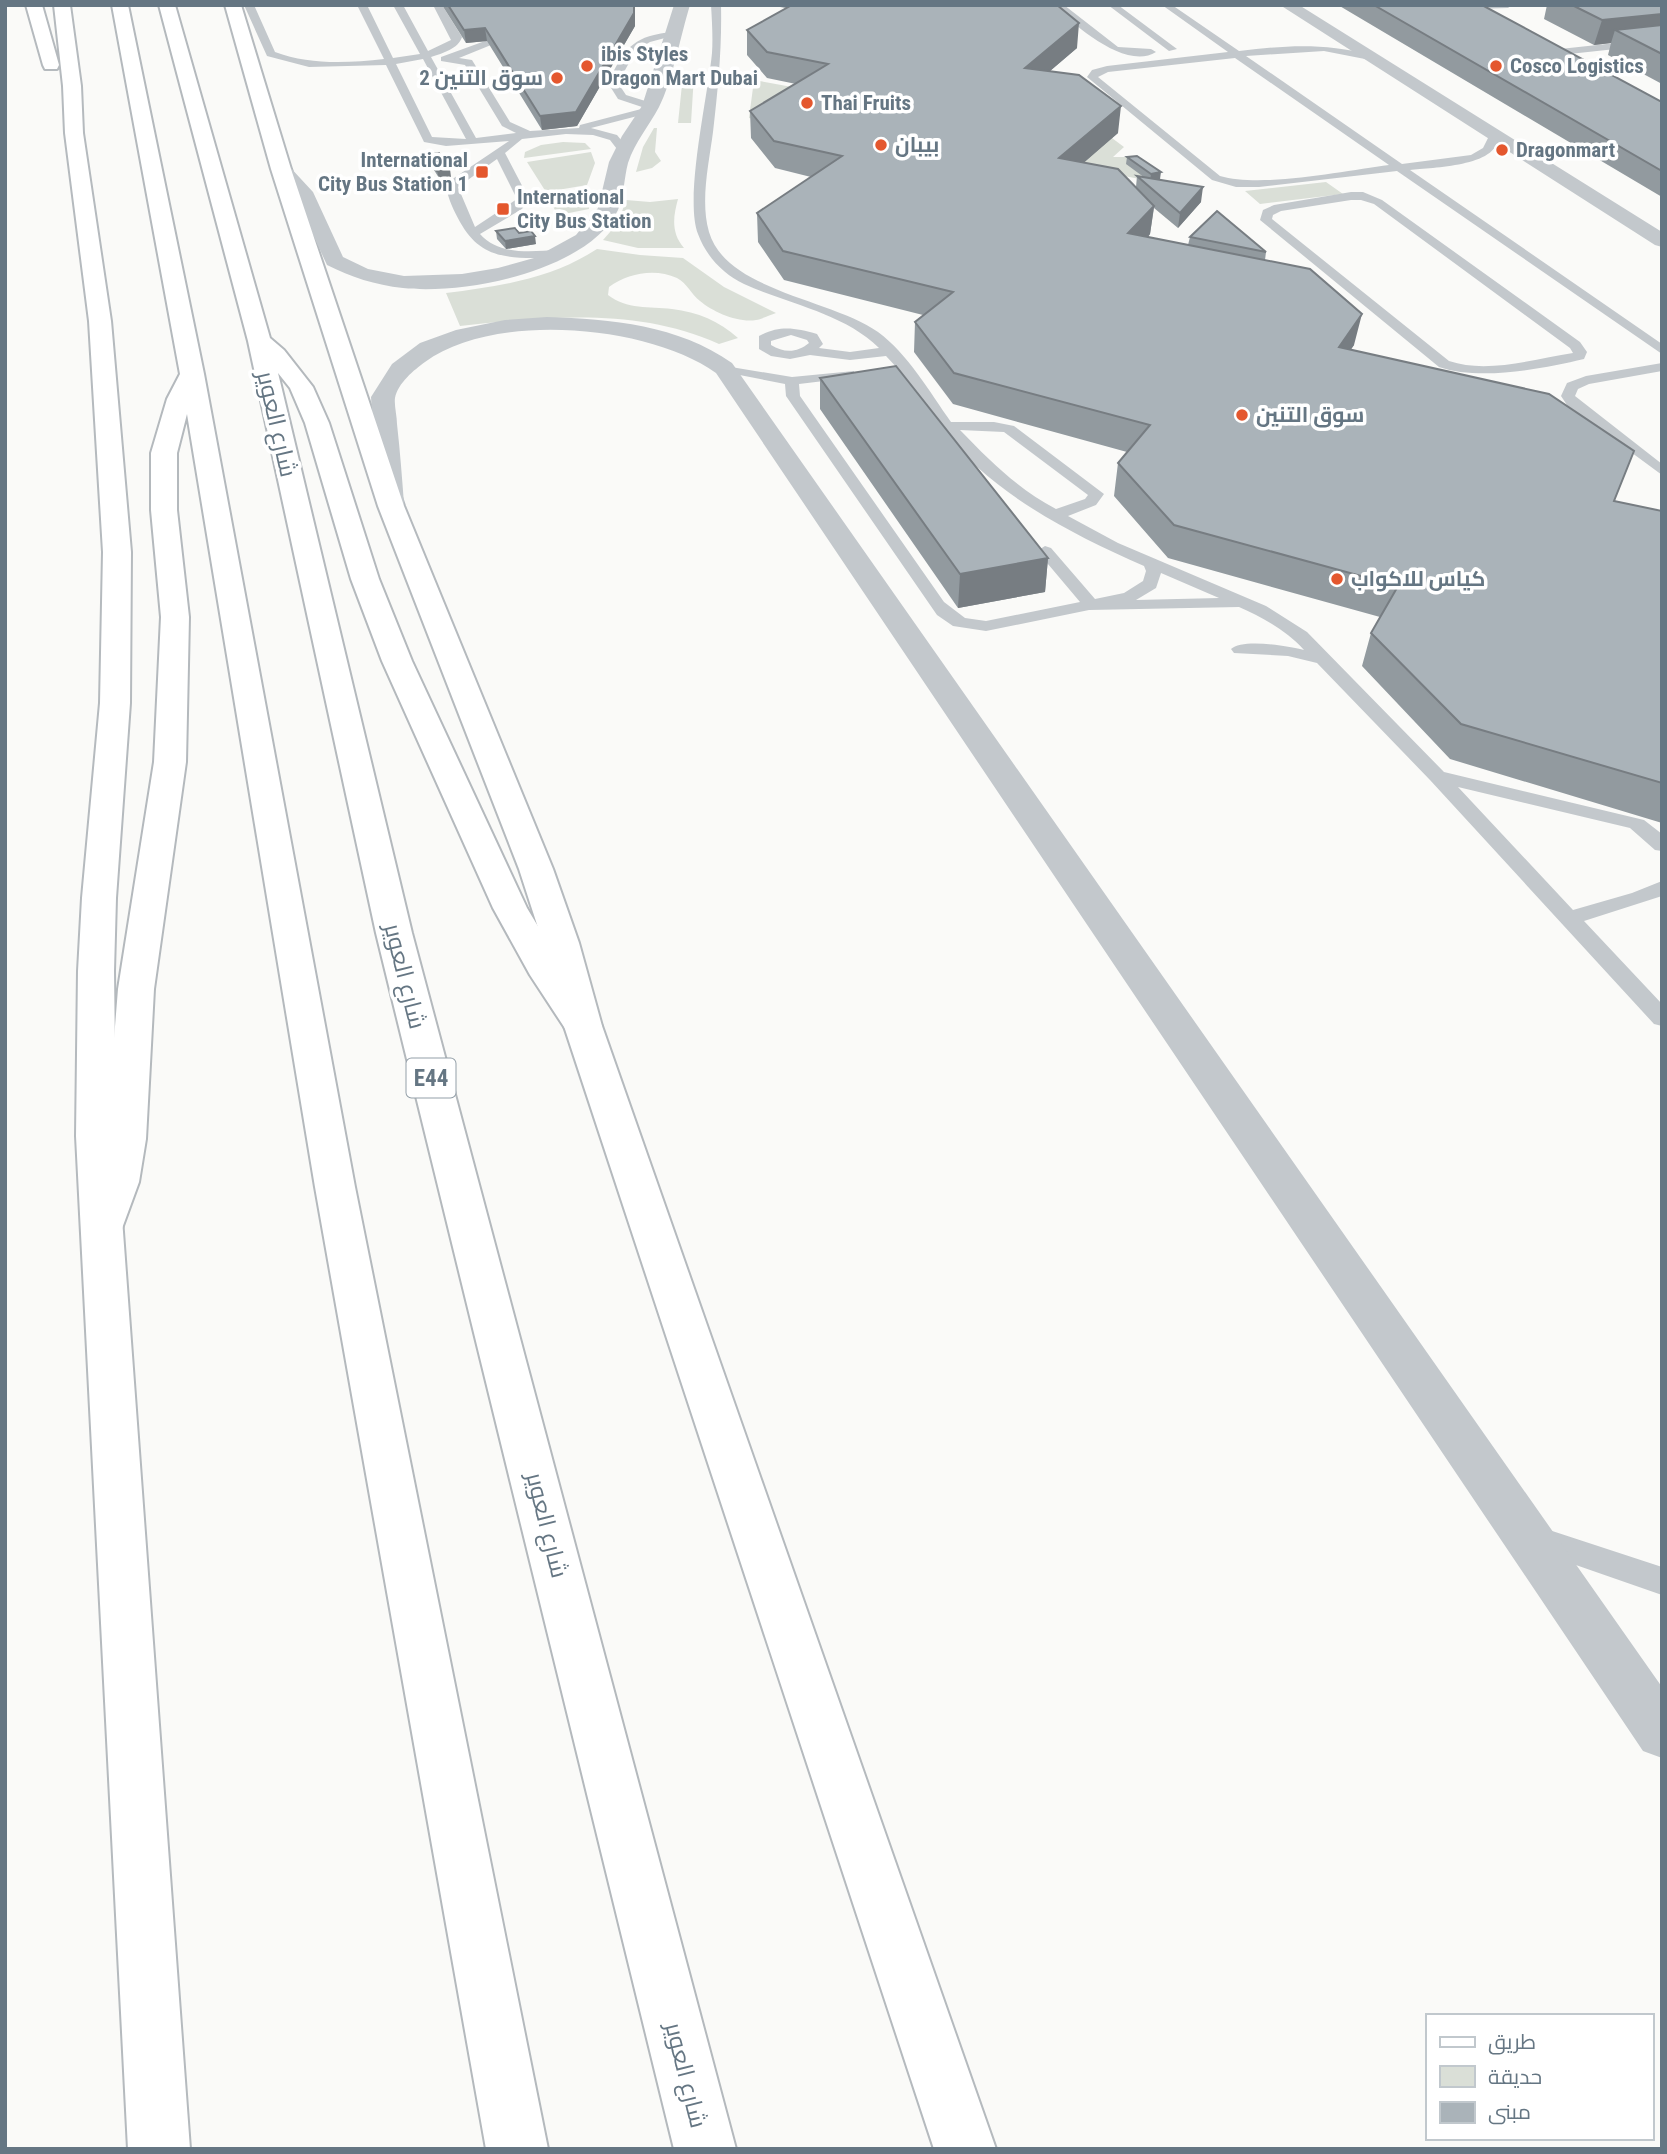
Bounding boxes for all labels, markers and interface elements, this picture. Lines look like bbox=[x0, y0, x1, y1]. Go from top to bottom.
place label: ibis Styles Dragon Mart Dubai bbox=[601, 42, 758, 90]
place label: Cosco Logistics bbox=[1510, 54, 1644, 78]
marker: ibis Styles Dragon Mart Dubai bbox=[579, 58, 595, 74]
marker: Cosco Logistics bbox=[1488, 58, 1504, 74]
place label: سوق التنين 2 bbox=[419, 66, 543, 91]
marker: سوق التنين 2 bbox=[549, 70, 565, 86]
place label: Thai Fruits bbox=[821, 91, 911, 115]
marker: Thai Fruits bbox=[799, 95, 815, 111]
place label: بيبان bbox=[895, 133, 939, 157]
marker: بيبان bbox=[873, 137, 889, 153]
place label: Dragonmart bbox=[1516, 138, 1615, 162]
marker: Dragonmart bbox=[1494, 142, 1510, 158]
place label: International City Bus Station 1 bbox=[318, 148, 468, 196]
marker: International City Bus Station 1 bbox=[474, 164, 490, 180]
place label: International City Bus Station bbox=[517, 185, 652, 233]
marker: International City Bus Station bbox=[495, 201, 511, 217]
street label: شارع العوير bbox=[249, 366, 303, 480]
place label: سوق التنين bbox=[1256, 403, 1364, 428]
marker: سوق التنين bbox=[1234, 407, 1250, 423]
place label: كياس للاكواب bbox=[1351, 567, 1485, 592]
marker: كياس للاكواب bbox=[1329, 571, 1345, 587]
street label: شارع العوير bbox=[376, 918, 432, 1032]
road number: E44 bbox=[406, 1058, 456, 1098]
street label: شارع العوير bbox=[518, 1467, 574, 1581]
legend bbox=[1426, 2014, 1653, 2140]
street label: شارع العوير bbox=[657, 2017, 713, 2131]
text: طريق bbox=[1488, 2030, 1536, 2055]
text: حديقة bbox=[1488, 2065, 1542, 2089]
text: مبنى bbox=[1488, 2100, 1531, 2125]

